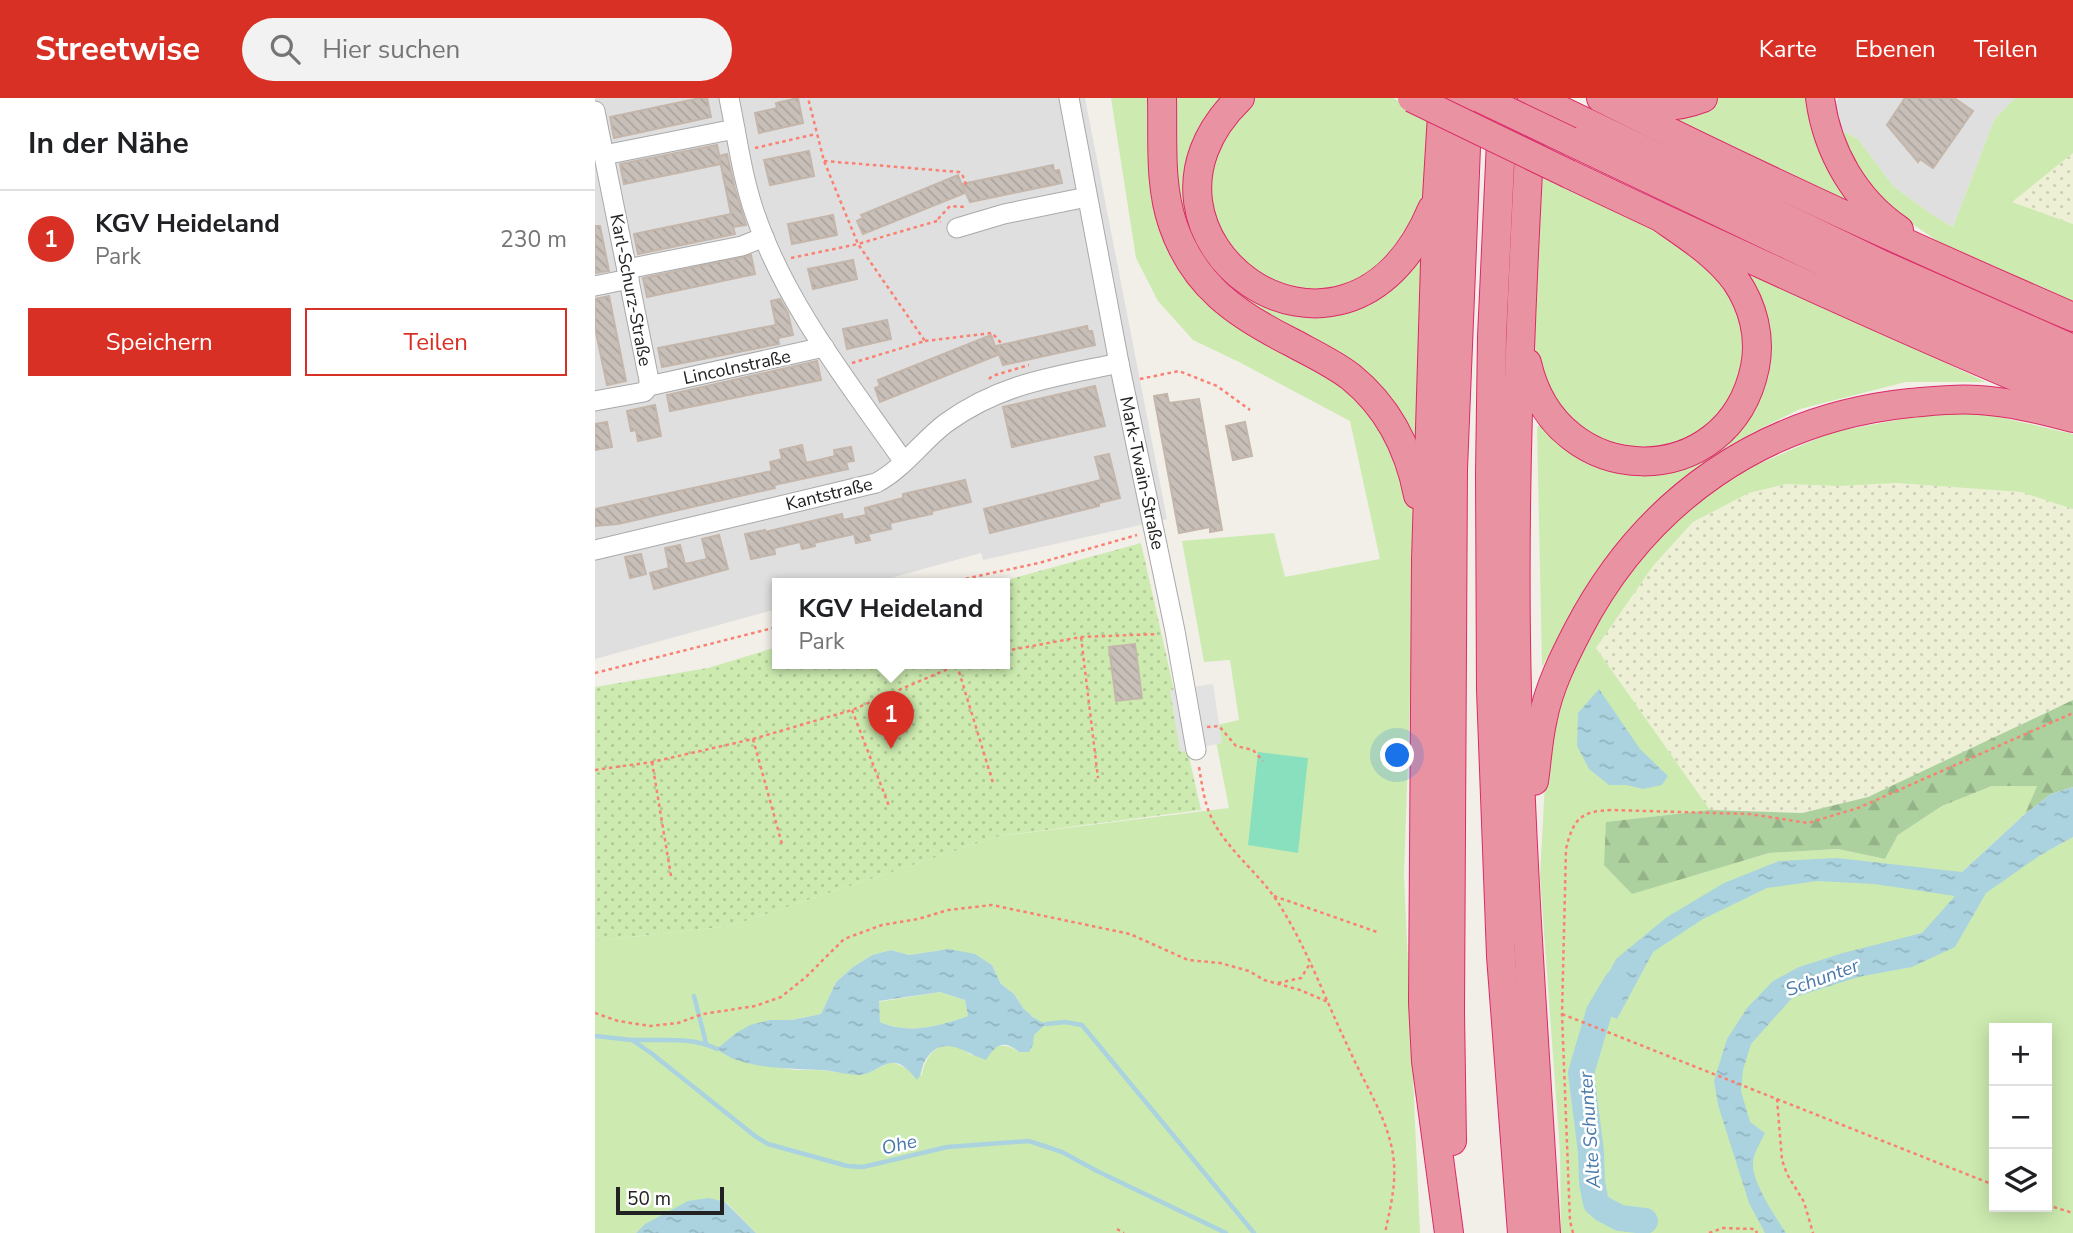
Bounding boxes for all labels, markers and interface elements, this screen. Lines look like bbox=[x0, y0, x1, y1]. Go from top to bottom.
search box bbox=[242, 18, 732, 81]
text: Streetwise bbox=[35, 27, 200, 72]
icon: search bbox=[266, 30, 304, 68]
text: Hier suchen bbox=[322, 32, 460, 67]
text: Karte bbox=[1759, 33, 1817, 65]
text: Ebenen bbox=[1855, 33, 1936, 65]
text: Teilen bbox=[1974, 33, 2038, 65]
text: In der Nähe bbox=[28, 123, 189, 164]
text: KGV Heideland bbox=[95, 206, 280, 241]
street label: Karl-Schurz-Straße bbox=[604, 212, 658, 368]
text: 1 bbox=[44, 224, 58, 255]
text: 230 m bbox=[500, 224, 567, 255]
text: Park bbox=[95, 241, 141, 272]
button: Speichern bbox=[28, 308, 291, 376]
button: Teilen bbox=[305, 308, 567, 376]
street label: Lincolnstraße bbox=[681, 344, 793, 390]
street label: Mark-Twain-Straße bbox=[1114, 394, 1170, 552]
street label: Kantstraße bbox=[783, 472, 875, 516]
popup bbox=[772, 578, 1010, 669]
text: KGV Heideland bbox=[799, 591, 983, 626]
text: Park bbox=[799, 626, 845, 657]
pin: 1 bbox=[868, 691, 914, 749]
your location bbox=[1380, 738, 1414, 772]
water label: Schunter bbox=[1782, 952, 1864, 1003]
map controls bbox=[1989, 1023, 2052, 1212]
button: + bbox=[1989, 1023, 2052, 1086]
water label: Alte Schunter bbox=[1573, 1069, 1607, 1190]
button: − bbox=[1989, 1086, 2052, 1149]
water label: Ohe bbox=[879, 1128, 919, 1162]
button: layers bbox=[1989, 1149, 2052, 1212]
scale bar bbox=[616, 1184, 725, 1216]
text: 50 m bbox=[627, 1186, 671, 1212]

